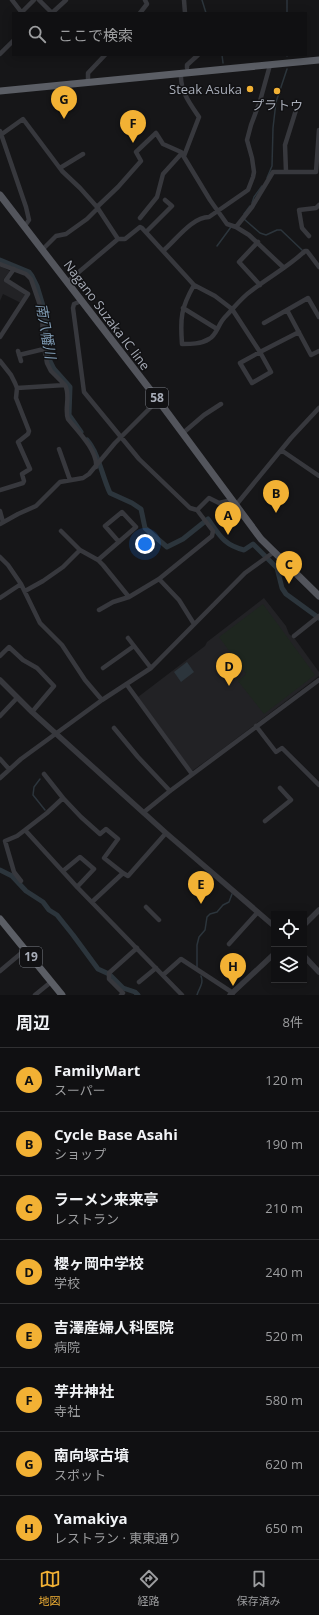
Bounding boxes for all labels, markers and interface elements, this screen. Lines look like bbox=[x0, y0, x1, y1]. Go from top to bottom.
search box bbox=[12, 12, 307, 56]
icon: search bbox=[26, 23, 48, 45]
text: ここで検索 bbox=[58, 25, 133, 45]
place label: Steak Asuka bbox=[169, 80, 242, 98]
marker: Steak Asuka bbox=[245, 84, 255, 94]
pin: G bbox=[51, 86, 77, 119]
marker: プラトウ bbox=[272, 86, 282, 96]
place label: プラトウ bbox=[251, 96, 303, 114]
pin: F bbox=[120, 110, 146, 143]
street label: Nagano Suzaka IC line bbox=[60, 256, 154, 374]
water label: 南八幡川 bbox=[32, 302, 61, 362]
road number: 58 bbox=[146, 388, 168, 408]
pin: B bbox=[263, 480, 289, 513]
pin: A bbox=[215, 502, 241, 535]
your location bbox=[135, 534, 155, 554]
pin: C bbox=[276, 551, 302, 584]
pin: D bbox=[216, 653, 242, 686]
pin: E bbox=[188, 871, 214, 904]
map controls bbox=[271, 911, 307, 983]
button: locate bbox=[271, 911, 307, 947]
road number: 19 bbox=[20, 947, 42, 967]
button: layers bbox=[271, 947, 307, 983]
pin: H bbox=[220, 953, 246, 986]
text: 周辺 bbox=[16, 1011, 50, 1034]
text: 8件 bbox=[283, 1013, 303, 1031]
text: FamilyMart bbox=[54, 1060, 140, 1080]
text: A bbox=[25, 1071, 33, 1089]
text: 120 m bbox=[265, 1071, 303, 1089]
text: スーパー bbox=[54, 1081, 106, 1099]
text: Cycle Base Asahi bbox=[54, 1124, 178, 1144]
text: B bbox=[25, 1135, 33, 1153]
text: 190 m bbox=[265, 1135, 303, 1153]
text: ショップ bbox=[54, 1145, 106, 1163]
text: ラーメン来来亭 bbox=[54, 1189, 158, 1209]
text: C bbox=[25, 1199, 33, 1217]
text: 210 m bbox=[265, 1199, 303, 1217]
text: レストラン bbox=[54, 1210, 119, 1228]
text: 櫻ヶ岡中学校 bbox=[54, 1253, 144, 1273]
text: D bbox=[24, 1263, 34, 1281]
text: 240 m bbox=[265, 1263, 303, 1281]
text: 学校 bbox=[54, 1274, 80, 1292]
text: 吉澤産婦人科医院 bbox=[54, 1317, 174, 1337]
text: E bbox=[25, 1327, 33, 1345]
text: 520 m bbox=[265, 1327, 303, 1345]
text: 病院 bbox=[54, 1338, 80, 1356]
text: 芋井神社 bbox=[54, 1381, 114, 1401]
text: F bbox=[25, 1391, 33, 1409]
text: 580 m bbox=[265, 1391, 303, 1409]
text: 寺社 bbox=[54, 1402, 80, 1420]
text: 南向塚古墳 bbox=[54, 1445, 129, 1465]
text: G bbox=[24, 1455, 34, 1473]
text: 620 m bbox=[265, 1455, 303, 1473]
text: スポット bbox=[54, 1466, 106, 1484]
text: Yamakiya bbox=[54, 1508, 128, 1528]
text: H bbox=[24, 1519, 34, 1537]
text: 650 m bbox=[265, 1519, 303, 1537]
text: レストラン · 東東通り bbox=[54, 1529, 181, 1547]
tab: 地図 bbox=[39, 1568, 61, 1608]
tab: 経路 bbox=[138, 1568, 160, 1608]
tab: 保存済み bbox=[237, 1568, 281, 1608]

